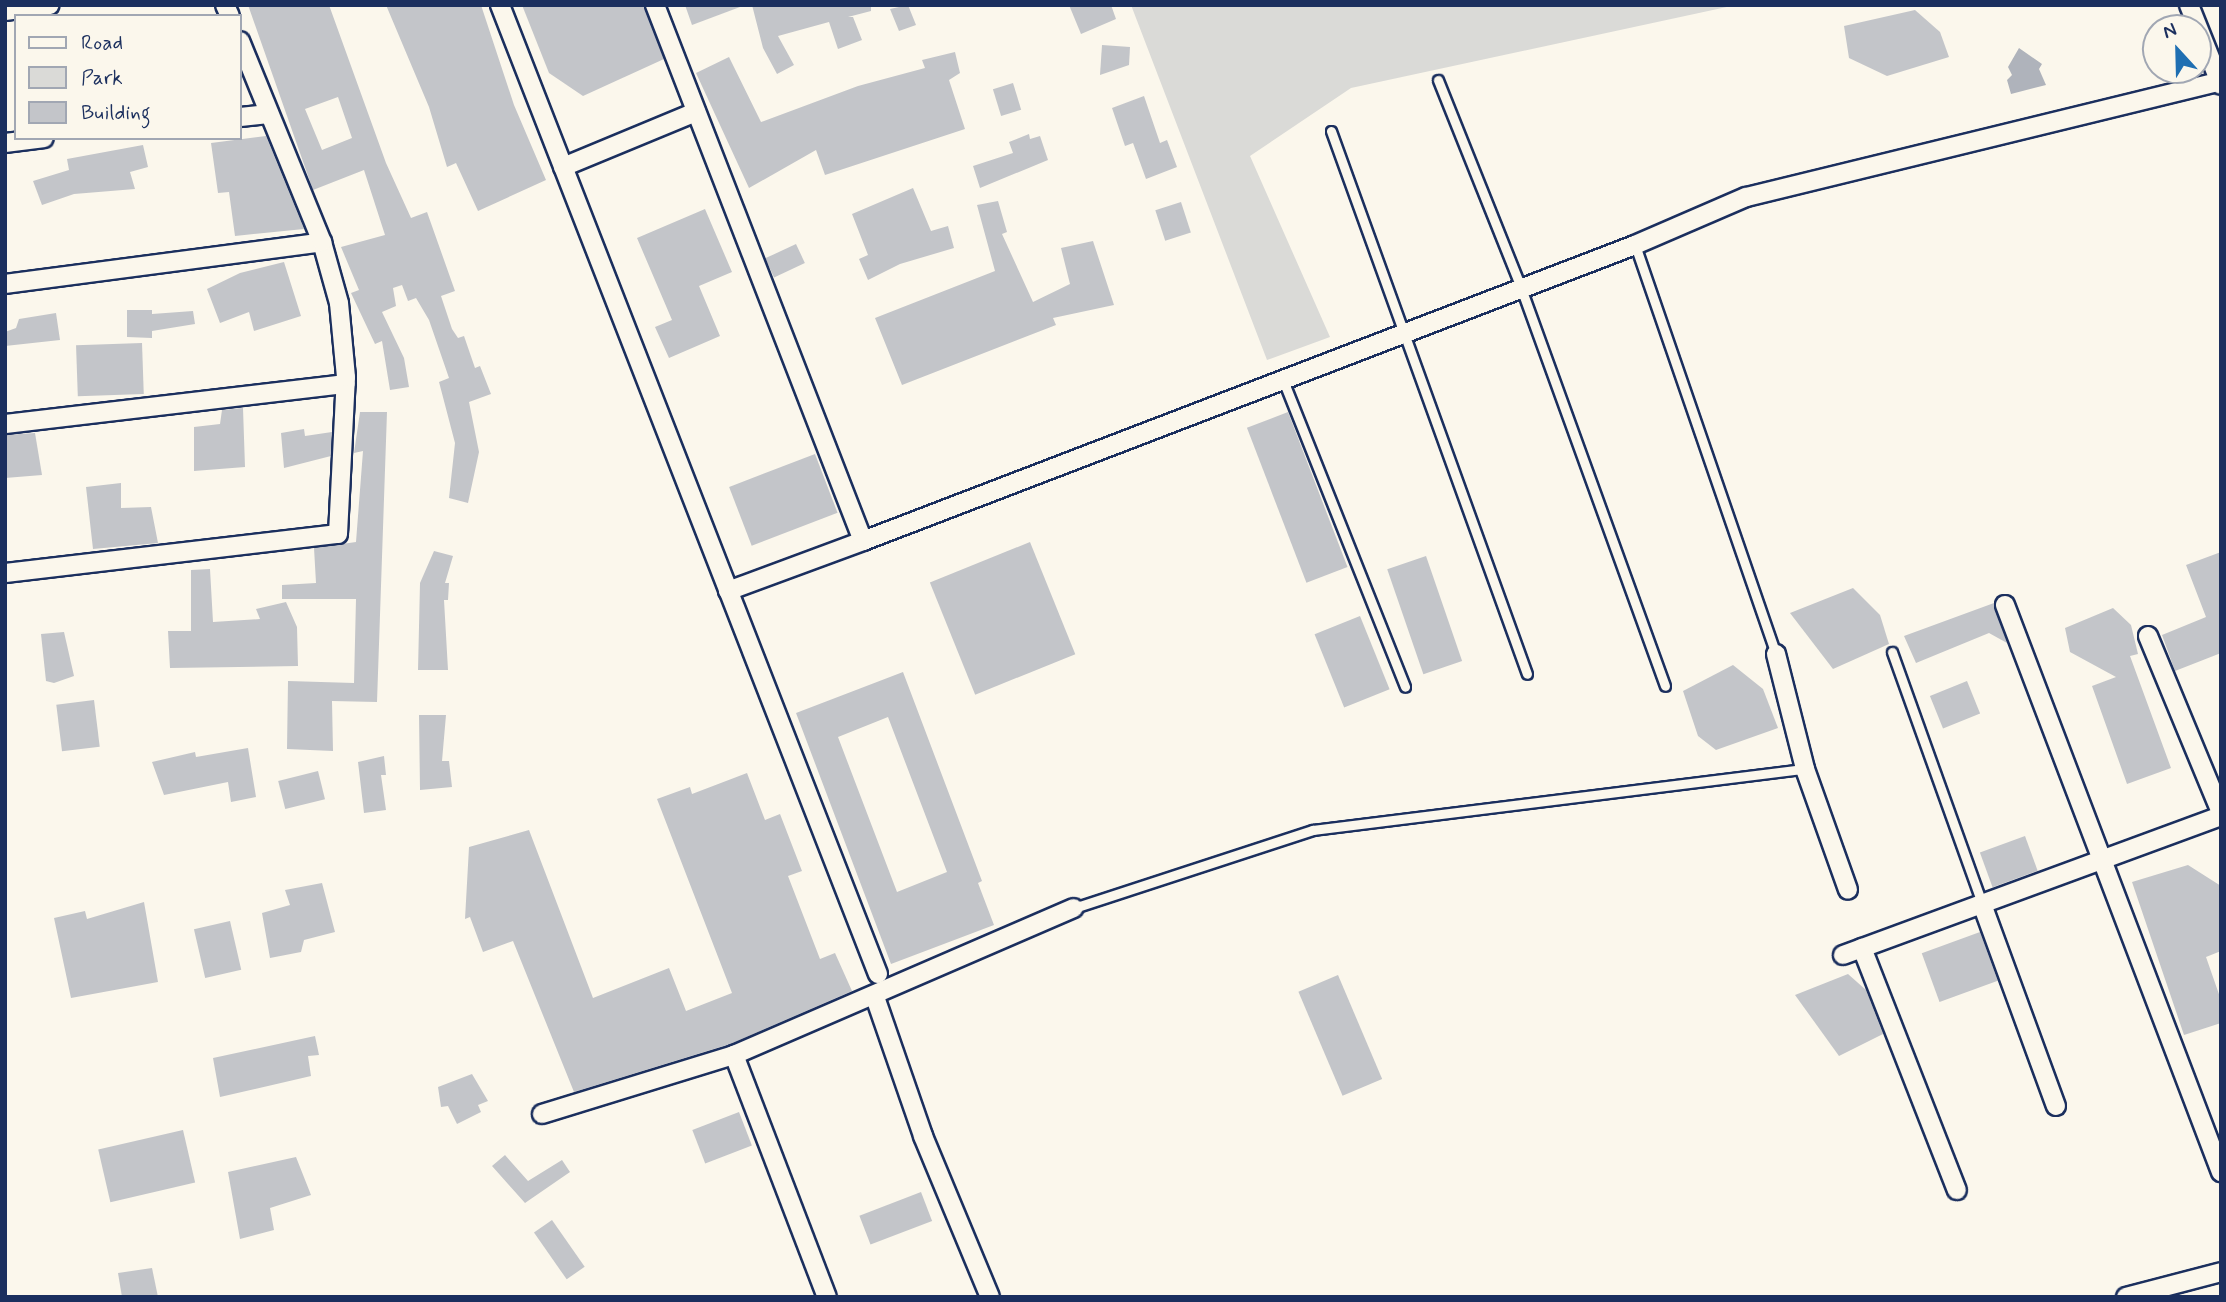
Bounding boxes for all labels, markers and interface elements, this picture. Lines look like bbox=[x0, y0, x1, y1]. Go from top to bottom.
legend bbox=[14, 14, 242, 140]
north arrow bbox=[2142, 14, 2212, 84]
text: N bbox=[2159, 17, 2180, 45]
text: Road bbox=[81, 29, 123, 57]
text: Park bbox=[81, 64, 123, 92]
text: Building bbox=[81, 99, 151, 127]

